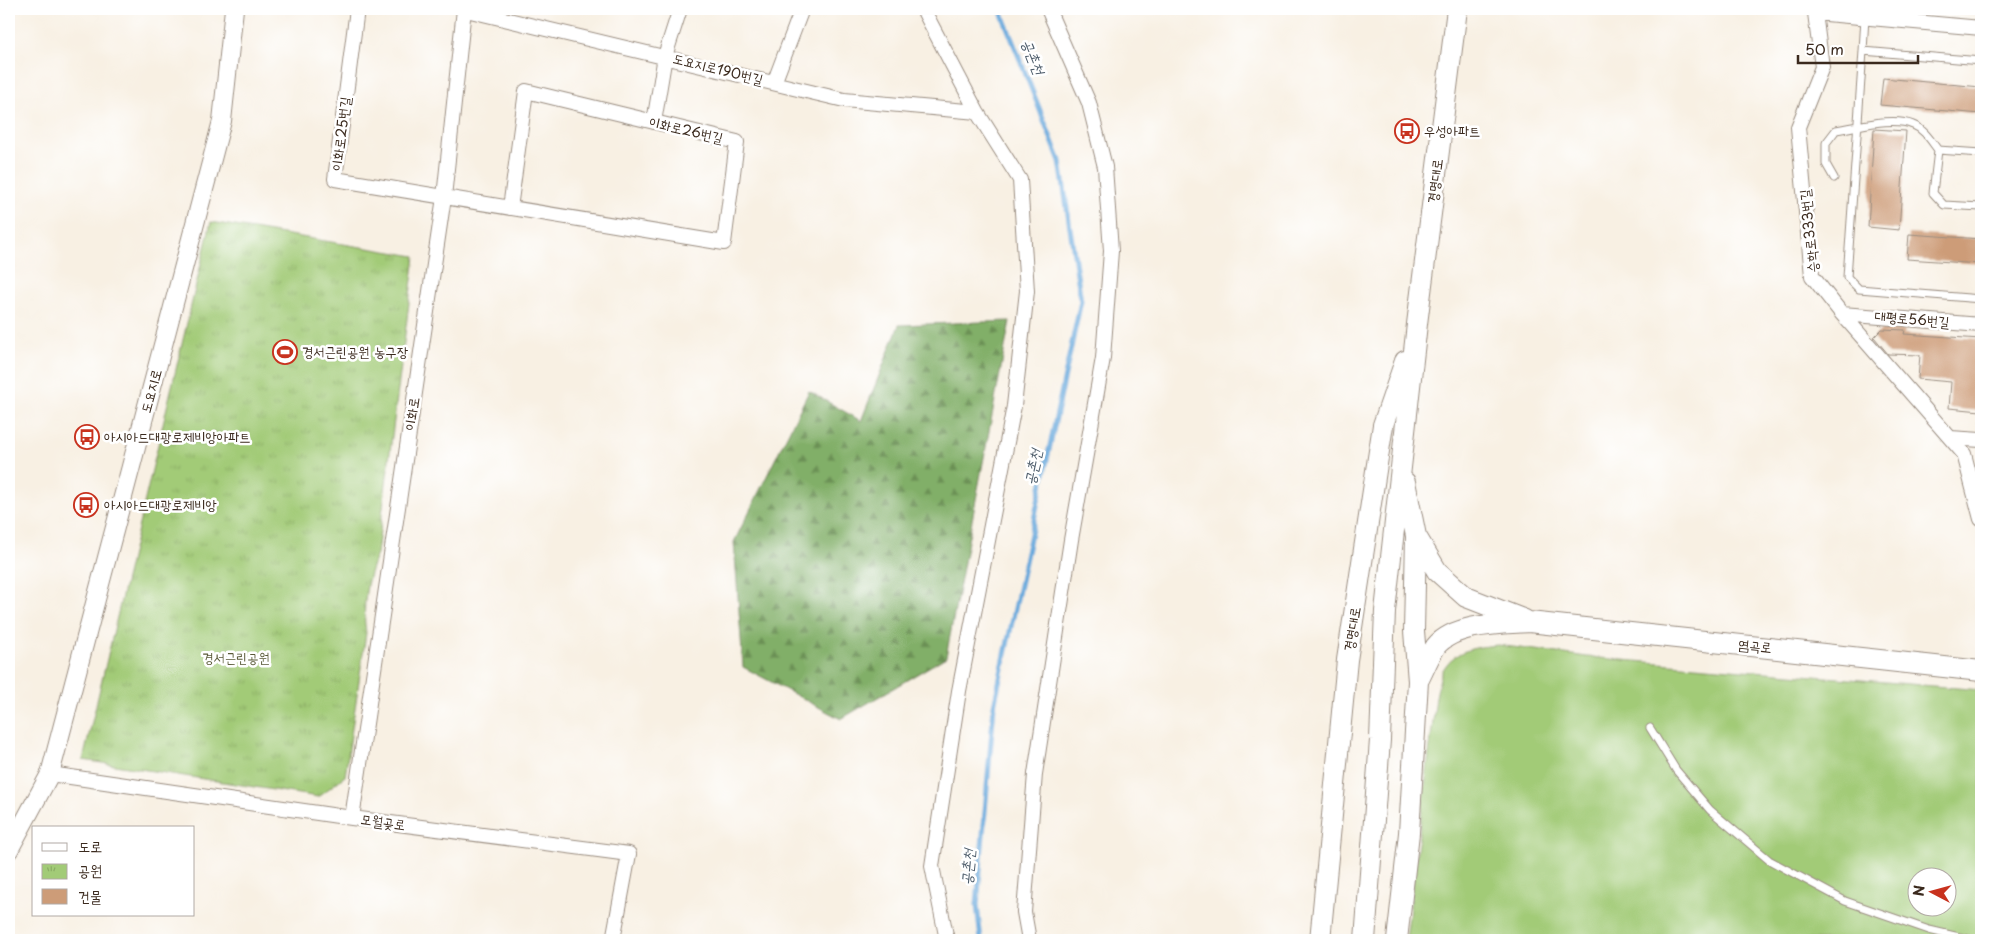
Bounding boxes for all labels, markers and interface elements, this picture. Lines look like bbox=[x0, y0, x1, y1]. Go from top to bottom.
scale bar bbox=[1798, 32, 1918, 64]
water label: 공촌천 bbox=[1017, 35, 1053, 79]
text: 50 m bbox=[1805, 37, 1844, 60]
street label: 도요지로190번길 bbox=[671, 47, 766, 90]
street label: 이화로25번길 bbox=[326, 95, 356, 172]
street label: 이화로26번길 bbox=[647, 111, 726, 148]
bus stop icon: 우성아파트 bbox=[1394, 118, 1420, 144]
place label: 우성아파트 bbox=[1424, 120, 1480, 141]
street label: 경명대로 bbox=[1421, 157, 1448, 205]
street label: 승학로333번길 bbox=[1794, 188, 1823, 274]
street label: 대평로56번길 bbox=[1874, 305, 1951, 332]
sports icon: 경서근린공원 농구장 bbox=[272, 339, 298, 365]
place label: 경서근린공원 농구장 bbox=[302, 341, 409, 362]
street label: 도요지로 bbox=[135, 366, 166, 415]
street label: 이화로 bbox=[399, 396, 424, 432]
bus stop icon: 아시아드대광로제비앙아파트 bbox=[74, 424, 100, 450]
place label: 아시아드대광로제비앙아파트 bbox=[104, 426, 250, 447]
water label: 공촌천 bbox=[1017, 445, 1047, 487]
bus stop icon: 아시아드대광로제비앙 bbox=[73, 492, 99, 518]
place label: 아시아드대광로제비앙 bbox=[104, 494, 217, 515]
street label: 경명대로 bbox=[1338, 605, 1365, 653]
street label: 염곡로 bbox=[1737, 633, 1773, 658]
park label: 경서근린공원 bbox=[202, 647, 270, 668]
street label: 모월곶로 bbox=[359, 808, 407, 835]
legend bbox=[32, 826, 195, 916]
text: 도로 bbox=[78, 834, 102, 857]
water label: 공촌천 bbox=[953, 846, 980, 886]
text: 공원 bbox=[78, 858, 102, 881]
north arrow bbox=[1908, 866, 1958, 916]
text: 건물 bbox=[78, 884, 102, 907]
text: N bbox=[1908, 884, 1930, 897]

